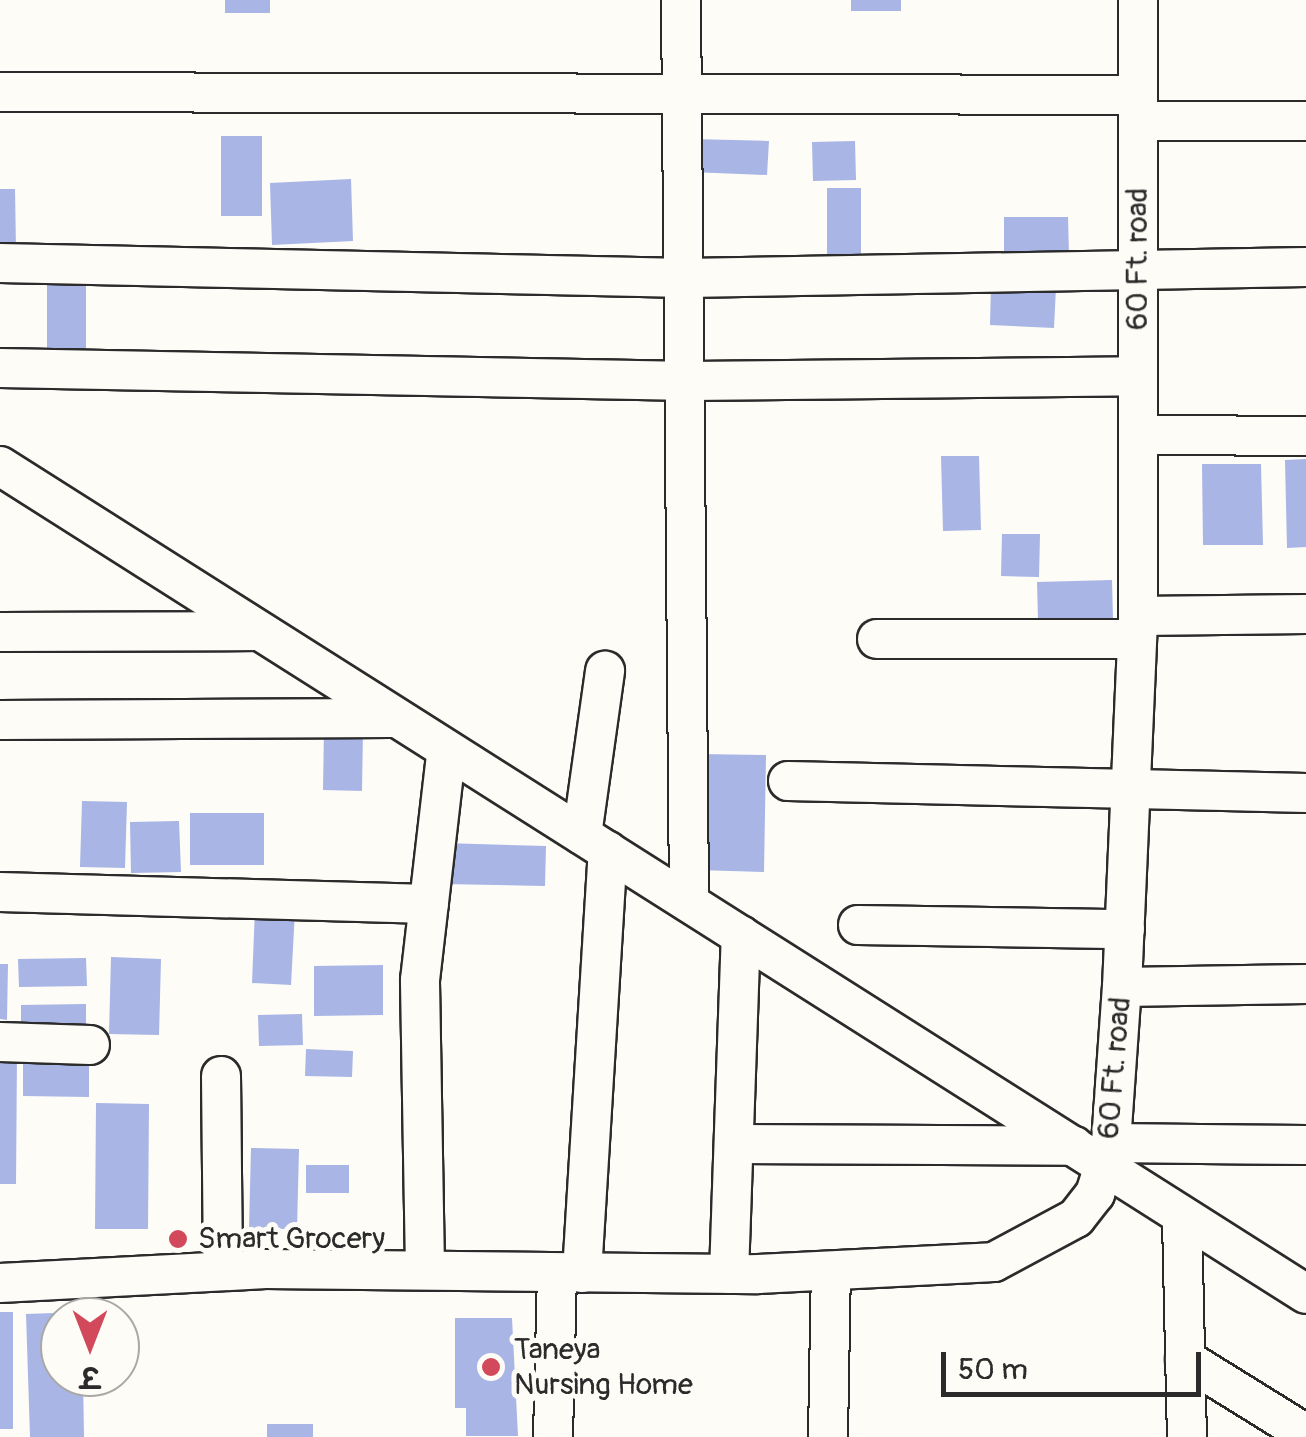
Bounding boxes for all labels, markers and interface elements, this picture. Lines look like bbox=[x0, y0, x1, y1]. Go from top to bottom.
street label: 60 Ft. road bbox=[1120, 188, 1156, 330]
street label: 60 Ft. road bbox=[1091, 995, 1139, 1141]
place label: Smart Grocery bbox=[198, 1221, 385, 1257]
marker: Smart Grocery bbox=[167, 1228, 189, 1250]
north arrow bbox=[40, 1297, 140, 1397]
place label: Taneya Nursing Home bbox=[514, 1332, 693, 1402]
scale bar bbox=[946, 1332, 1206, 1394]
text: 50 m bbox=[958, 1351, 1028, 1388]
marker: Taneya Nursing Home bbox=[478, 1354, 504, 1380]
text: उ bbox=[81, 1358, 99, 1393]

